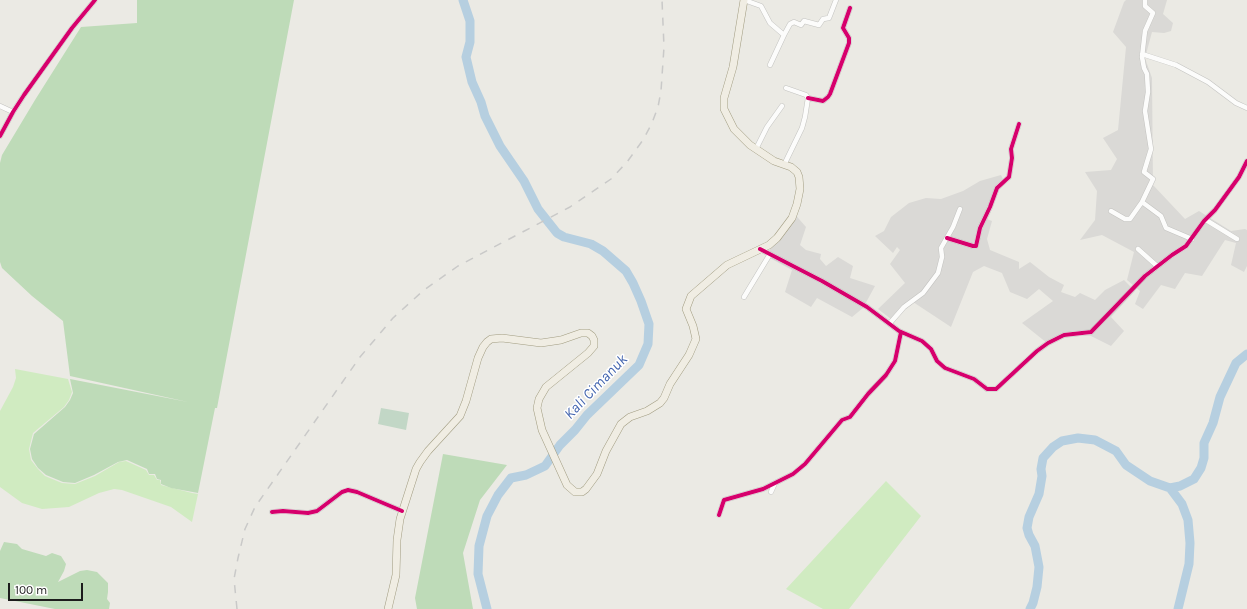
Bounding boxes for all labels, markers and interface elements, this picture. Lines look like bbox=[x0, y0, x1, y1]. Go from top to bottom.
water label: Kali Cimanuk bbox=[561, 351, 631, 423]
scale bar bbox=[10, 575, 85, 601]
text: 100 m bbox=[15, 583, 47, 597]

